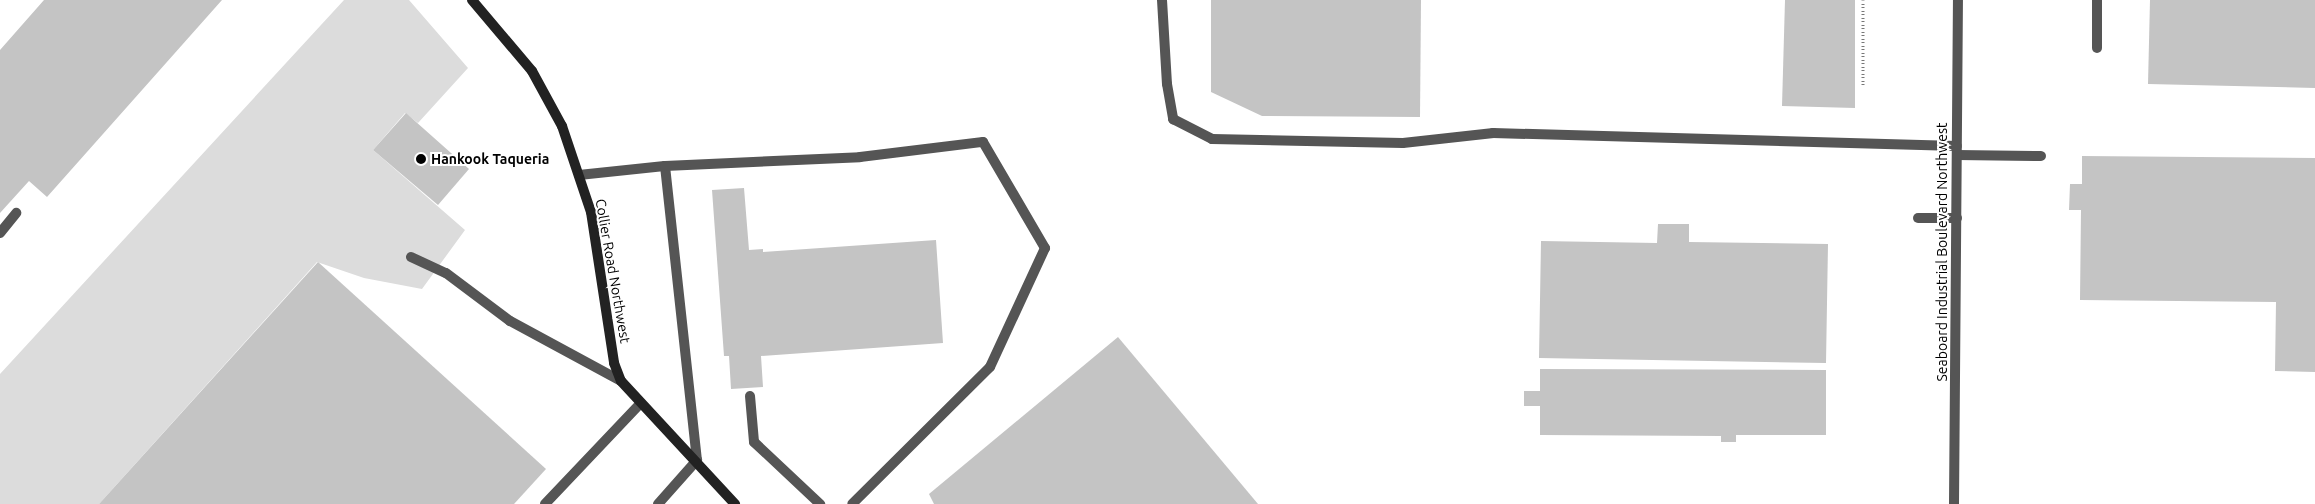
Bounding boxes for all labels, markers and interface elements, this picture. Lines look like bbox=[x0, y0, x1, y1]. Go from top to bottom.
street label: Seaboard Industrial Boulevard Northwest bbox=[1934, 123, 1950, 381]
place label: Hankook Taqueria bbox=[431, 151, 549, 167]
marker: Hankook Taqueria bbox=[415, 153, 427, 165]
street label: Collier Road Northwest bbox=[592, 197, 634, 345]

